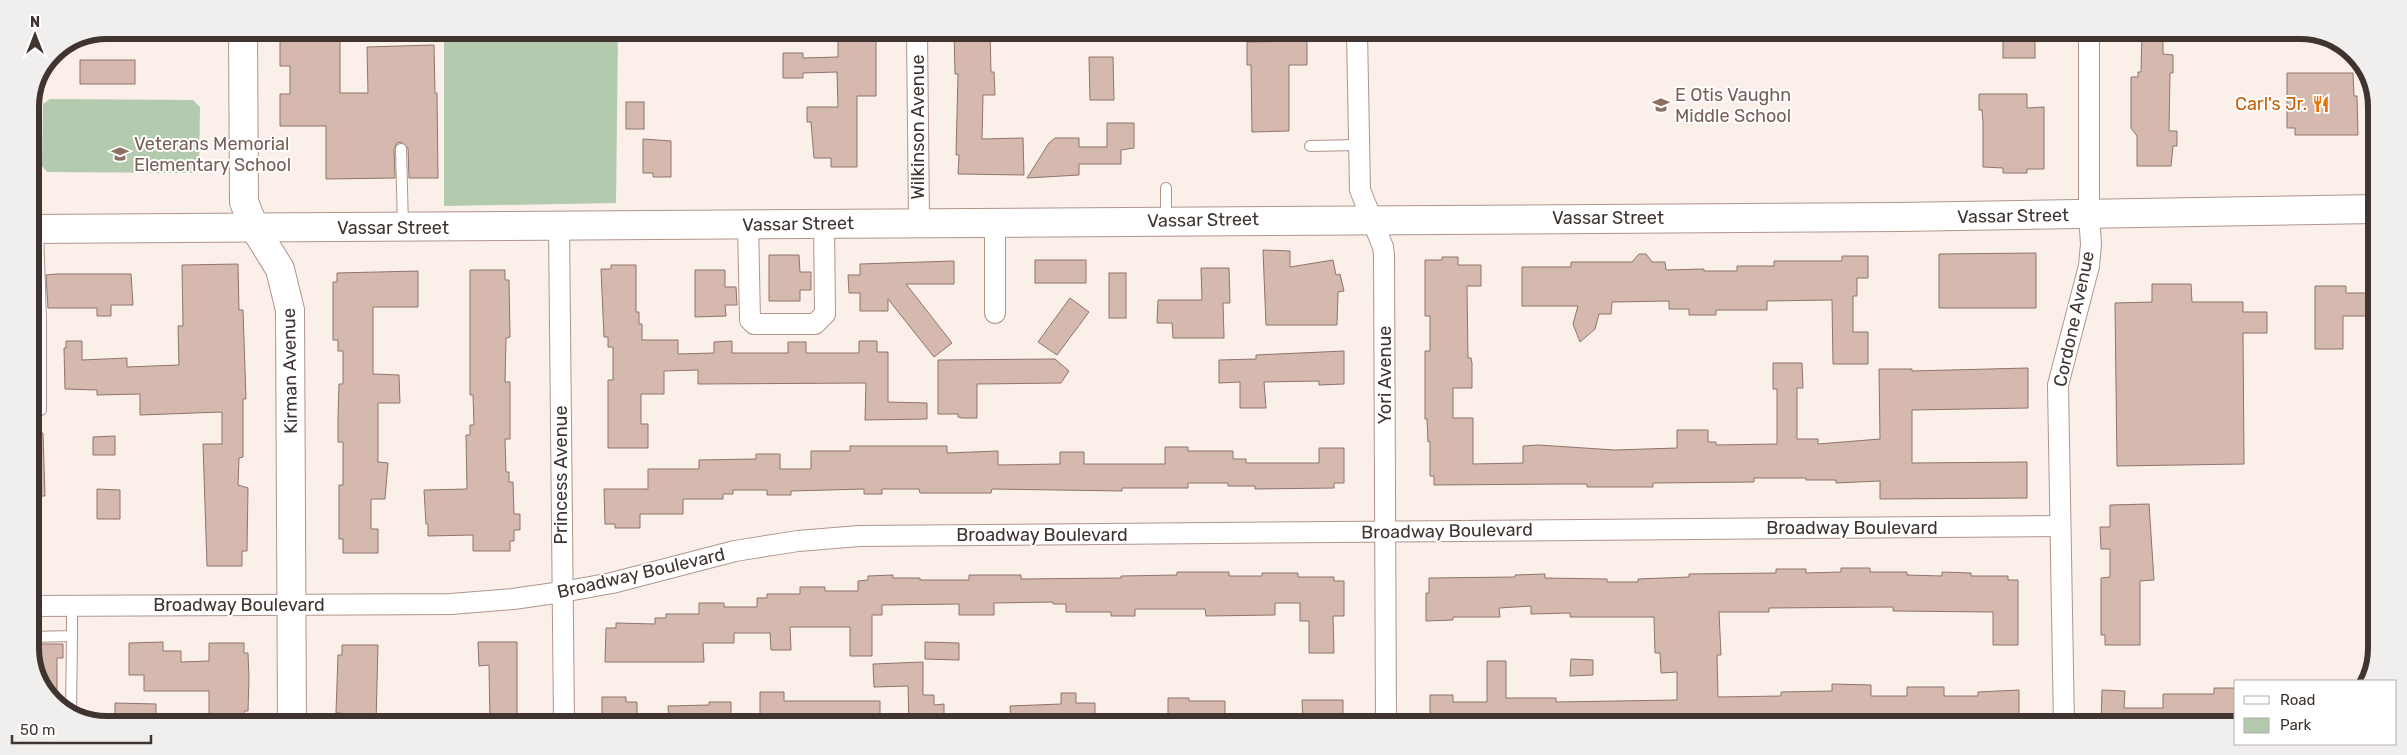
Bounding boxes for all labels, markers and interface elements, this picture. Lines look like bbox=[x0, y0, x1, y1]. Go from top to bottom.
north arrow bbox=[10, 10, 60, 60]
text: N bbox=[30, 14, 40, 31]
street label: Wilkinson Avenue bbox=[907, 54, 929, 200]
place label: E Otis Vaughn Middle School bbox=[1675, 84, 1791, 127]
place label: Carl's Jr. bbox=[2235, 93, 2307, 115]
restaurant icon: Carl's Jr. bbox=[2311, 94, 2331, 114]
school or university icon: E Otis Vaughn Middle School bbox=[1651, 95, 1671, 115]
place label: Veterans Memorial Elementary School bbox=[134, 133, 291, 176]
school or university icon: Veterans Memorial Elementary School bbox=[110, 144, 130, 164]
street label: Vassar Street bbox=[1957, 204, 2069, 228]
street label: Vassar Street bbox=[1552, 207, 1664, 229]
street label: Vassar Street bbox=[1147, 208, 1259, 232]
street label: Vassar Street bbox=[742, 212, 854, 236]
street label: Vassar Street bbox=[337, 217, 449, 239]
street label: Cordone Avenue bbox=[2049, 249, 2099, 389]
street label: Kirman Avenue bbox=[278, 308, 302, 434]
street label: Yori Avenue bbox=[1374, 326, 1396, 424]
street label: Princess Avenue bbox=[550, 405, 572, 545]
street label: Broadway Boulevard bbox=[1766, 517, 1938, 539]
street label: Broadway Boulevard bbox=[1361, 519, 1533, 543]
street label: Broadway Boulevard bbox=[956, 524, 1128, 546]
street label: Broadway Boulevard bbox=[555, 543, 727, 603]
street label: Broadway Boulevard bbox=[153, 594, 325, 616]
legend bbox=[2234, 680, 2397, 745]
text: Road bbox=[2280, 691, 2316, 709]
scale bar bbox=[12, 712, 151, 744]
text: Park bbox=[2280, 716, 2311, 734]
text: 50 m bbox=[20, 721, 55, 739]

